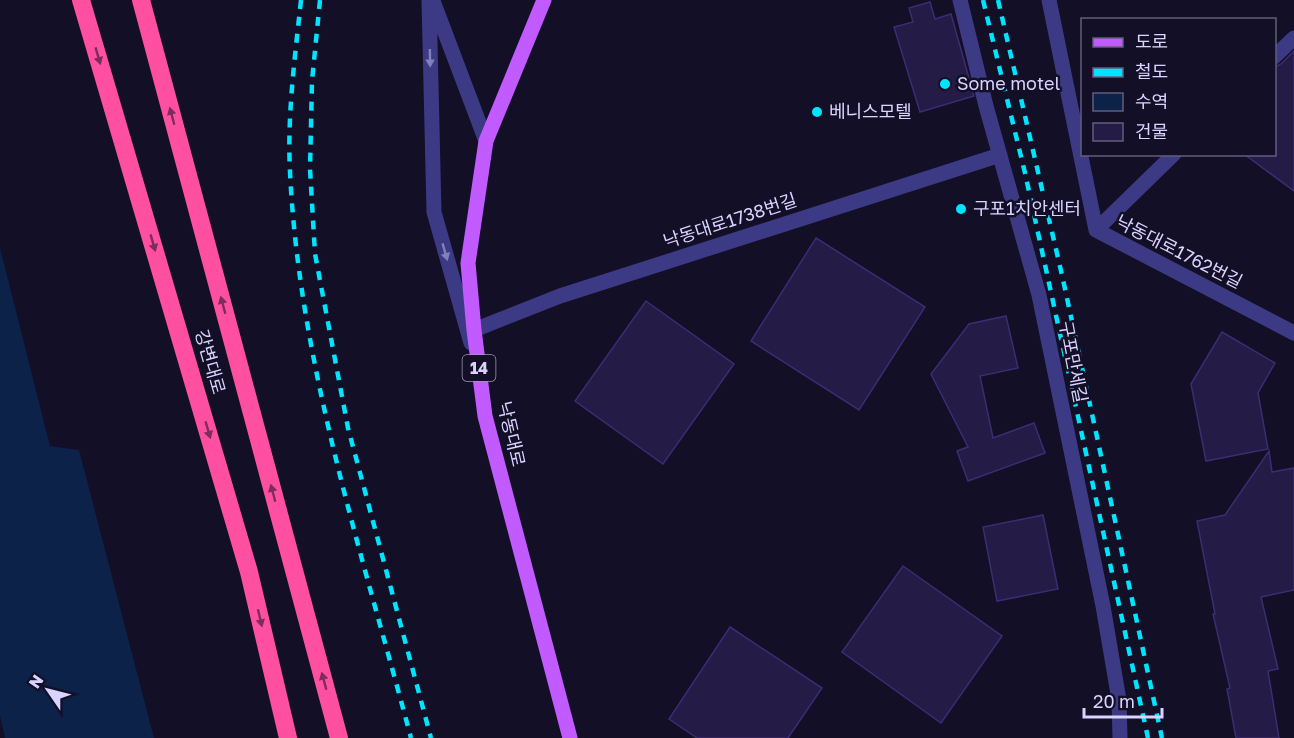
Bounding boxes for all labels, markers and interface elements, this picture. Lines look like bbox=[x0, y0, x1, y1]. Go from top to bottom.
legend bbox=[1081, 18, 1276, 156]
text: 도로 bbox=[1135, 30, 1168, 52]
one-way arrow bbox=[94, 47, 103, 65]
one-way arrow bbox=[425, 49, 434, 68]
text: 철도 bbox=[1135, 60, 1168, 82]
place label: Some motel bbox=[957, 72, 1061, 94]
marker: Some motel bbox=[938, 77, 952, 91]
text: 수역 bbox=[1135, 90, 1168, 112]
place label: 베니스모텔 bbox=[829, 100, 912, 122]
marker: 베니스모텔 bbox=[810, 105, 824, 119]
one-way arrow bbox=[167, 107, 177, 126]
text: 건물 bbox=[1135, 120, 1168, 142]
street label: 낙동대로1738번길 bbox=[660, 188, 799, 252]
place label: 구포1치안센터 bbox=[973, 197, 1081, 219]
marker: 구포1치안센터 bbox=[954, 202, 968, 216]
street label: 낙동대로1762번길 bbox=[1113, 210, 1246, 292]
one-way arrow bbox=[149, 234, 158, 252]
one-way arrow bbox=[441, 243, 451, 261]
one-way arrow bbox=[218, 296, 227, 314]
street label: 구포만세길 bbox=[1055, 319, 1093, 405]
street label: 강변대로 bbox=[191, 327, 231, 397]
road number: 14 bbox=[462, 355, 496, 381]
street label: 낙동대로 bbox=[494, 399, 530, 469]
one-way arrow bbox=[204, 421, 213, 439]
one-way arrow bbox=[268, 484, 278, 502]
one-way arrow bbox=[256, 609, 266, 627]
north arrow bbox=[18, 660, 78, 720]
text: N bbox=[24, 671, 47, 692]
one-way arrow bbox=[318, 672, 328, 691]
scale bar bbox=[1084, 681, 1162, 719]
text: 20 m bbox=[1093, 690, 1135, 712]

